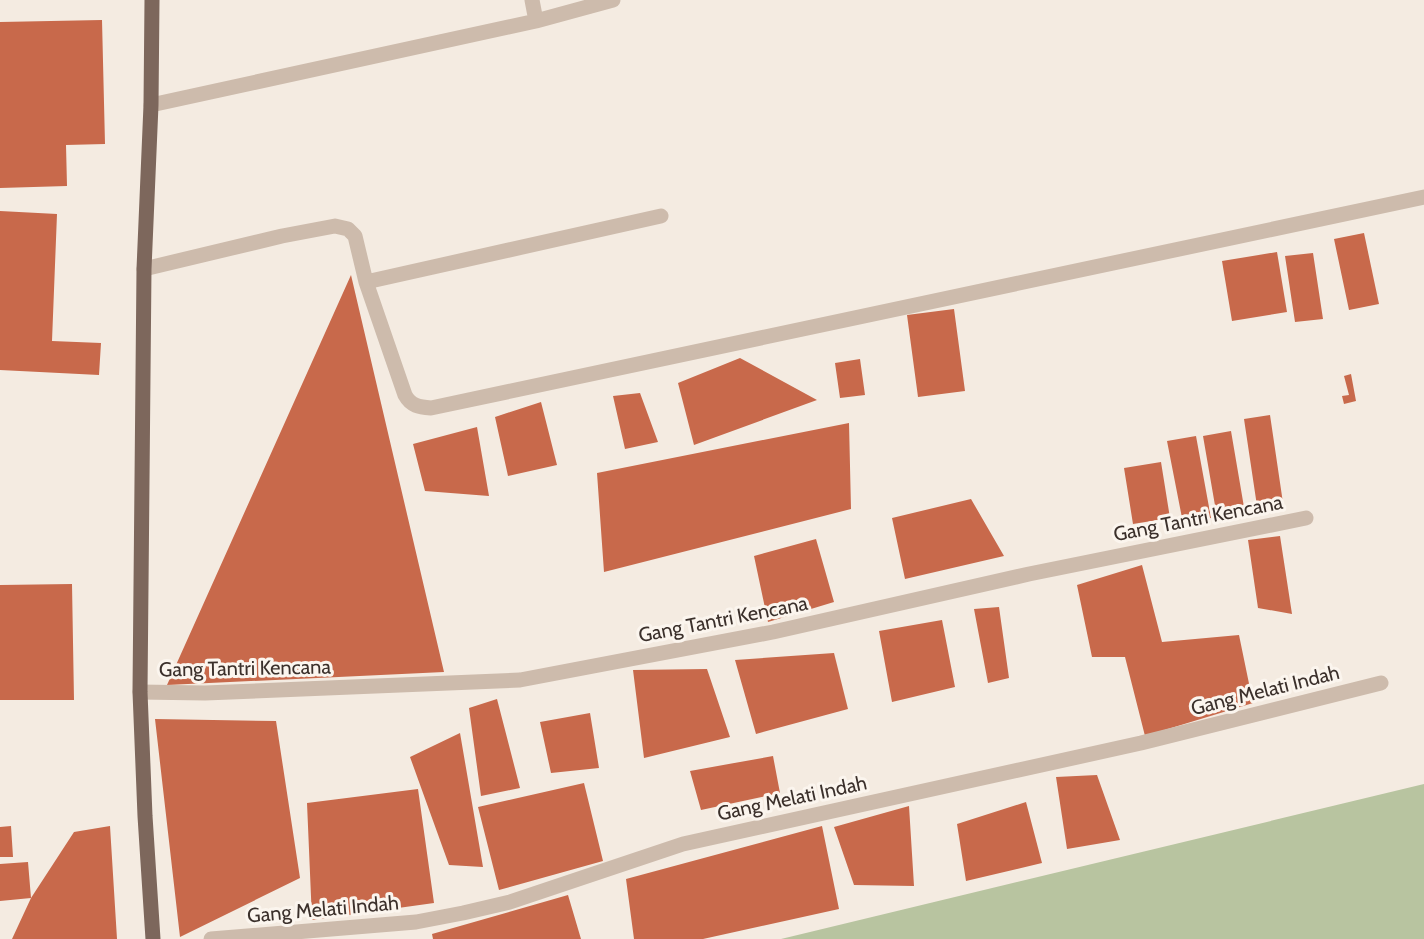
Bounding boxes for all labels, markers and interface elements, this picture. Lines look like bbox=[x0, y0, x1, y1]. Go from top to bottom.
street label: Gang Tantri Kencana bbox=[1111, 490, 1285, 546]
street label: Gang Tantri Kencana bbox=[636, 591, 810, 647]
street label: Gang Tantri Kencana bbox=[159, 654, 332, 681]
street label: Gang Melati Indah bbox=[1188, 660, 1342, 720]
street label: Gang Melati Indah bbox=[715, 770, 869, 826]
street label: Gang Melati Indah bbox=[246, 890, 400, 928]

